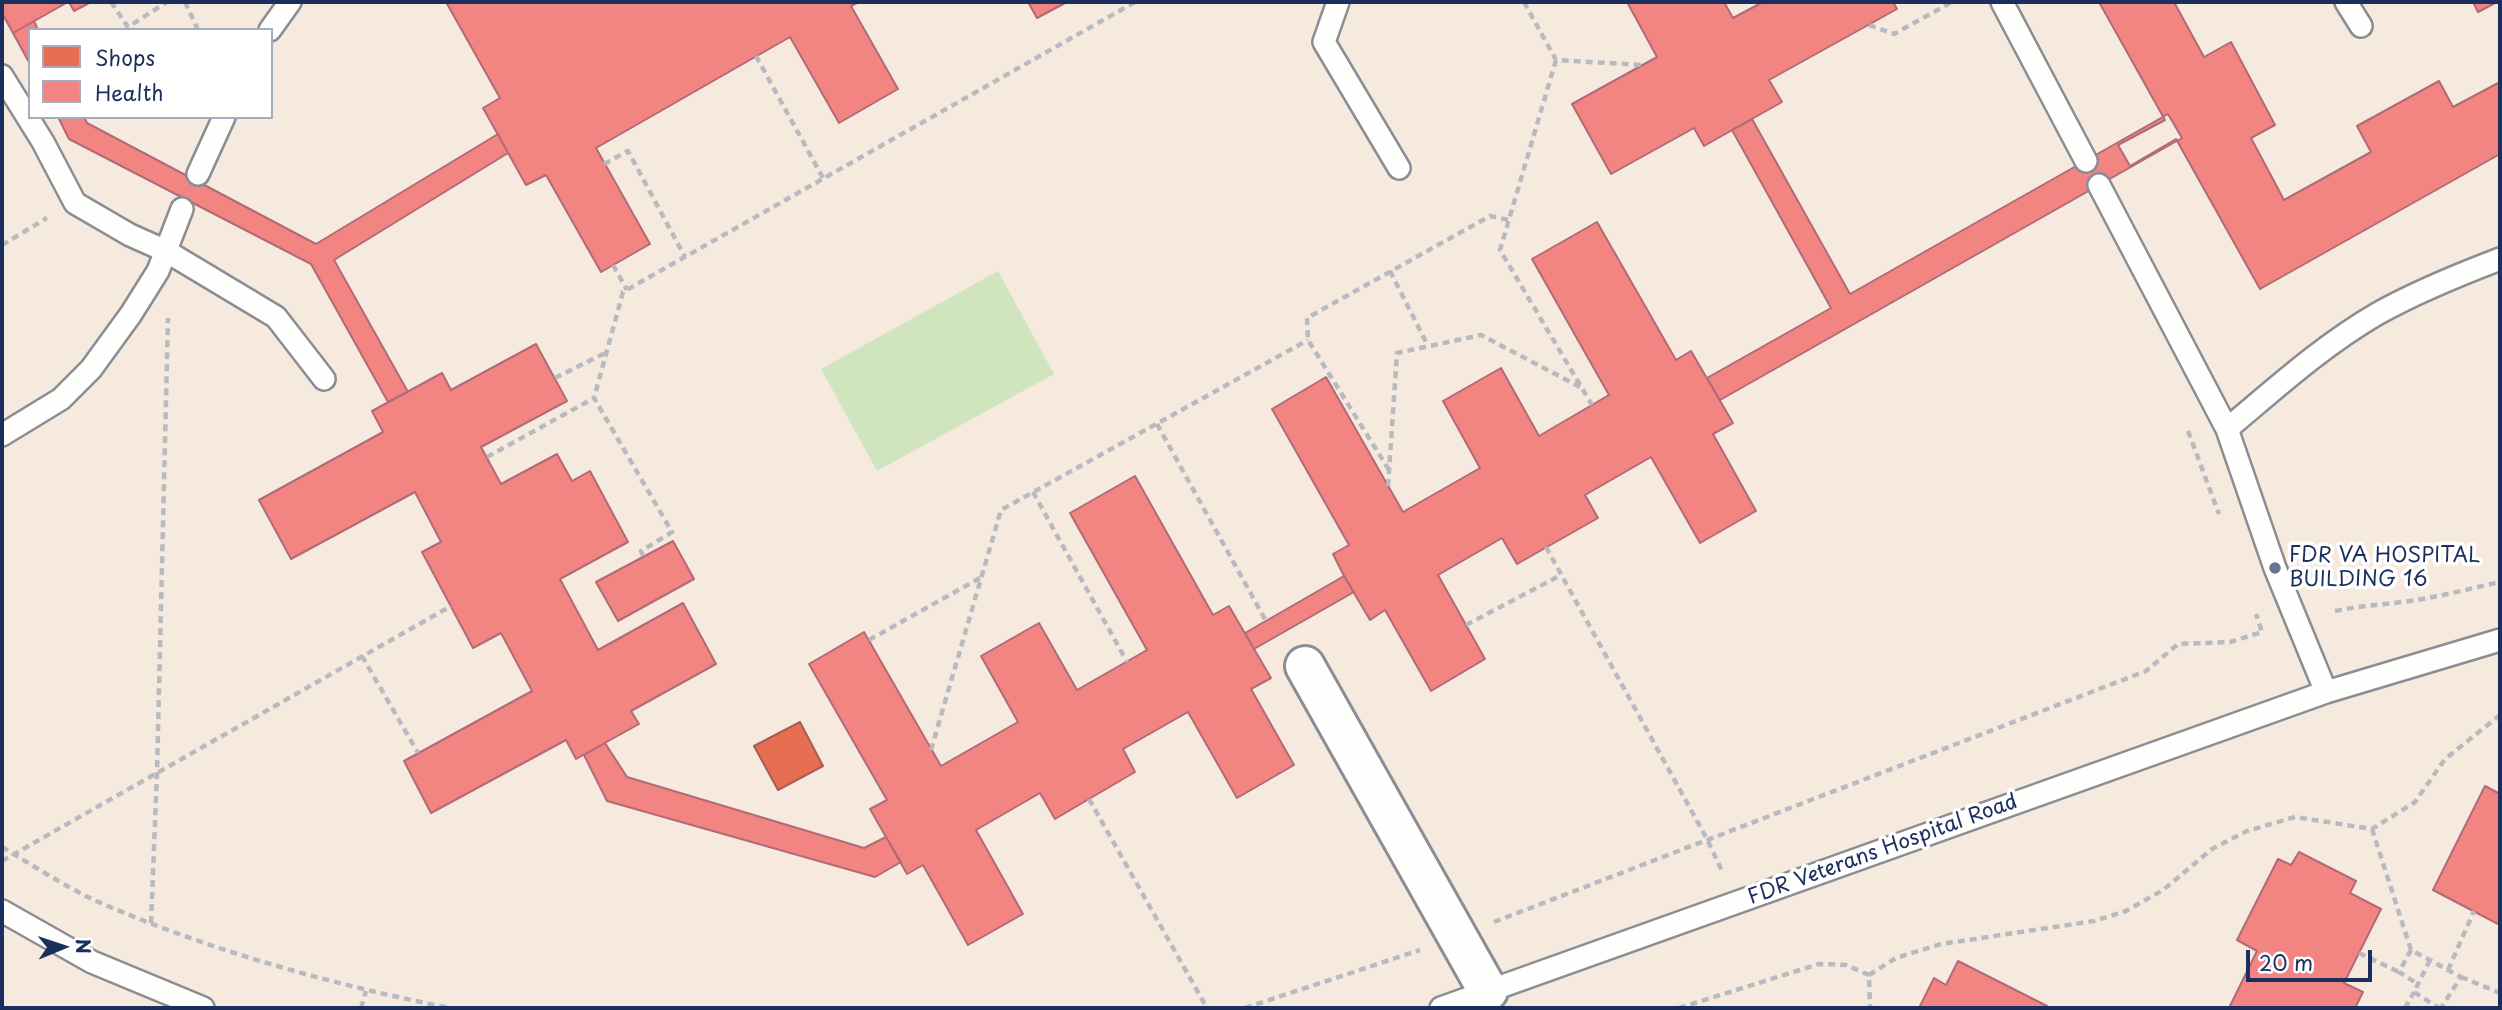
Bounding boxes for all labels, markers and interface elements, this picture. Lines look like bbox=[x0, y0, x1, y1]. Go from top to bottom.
legend bbox=[28, 28, 273, 119]
text: Shops bbox=[95, 41, 155, 73]
text: Health bbox=[95, 76, 163, 108]
place label: FDR VA HOSPITAL BUILDING 16 bbox=[2289, 543, 2480, 593]
marker: FDR VA HOSPITAL BUILDING 16 bbox=[2267, 560, 2283, 576]
street label: FDR Veterans Hospital Road bbox=[1745, 789, 2021, 911]
north arrow bbox=[28, 912, 98, 982]
scale bar bbox=[2250, 936, 2376, 980]
text: N bbox=[70, 938, 98, 954]
text: 20 m bbox=[2259, 946, 2313, 978]

